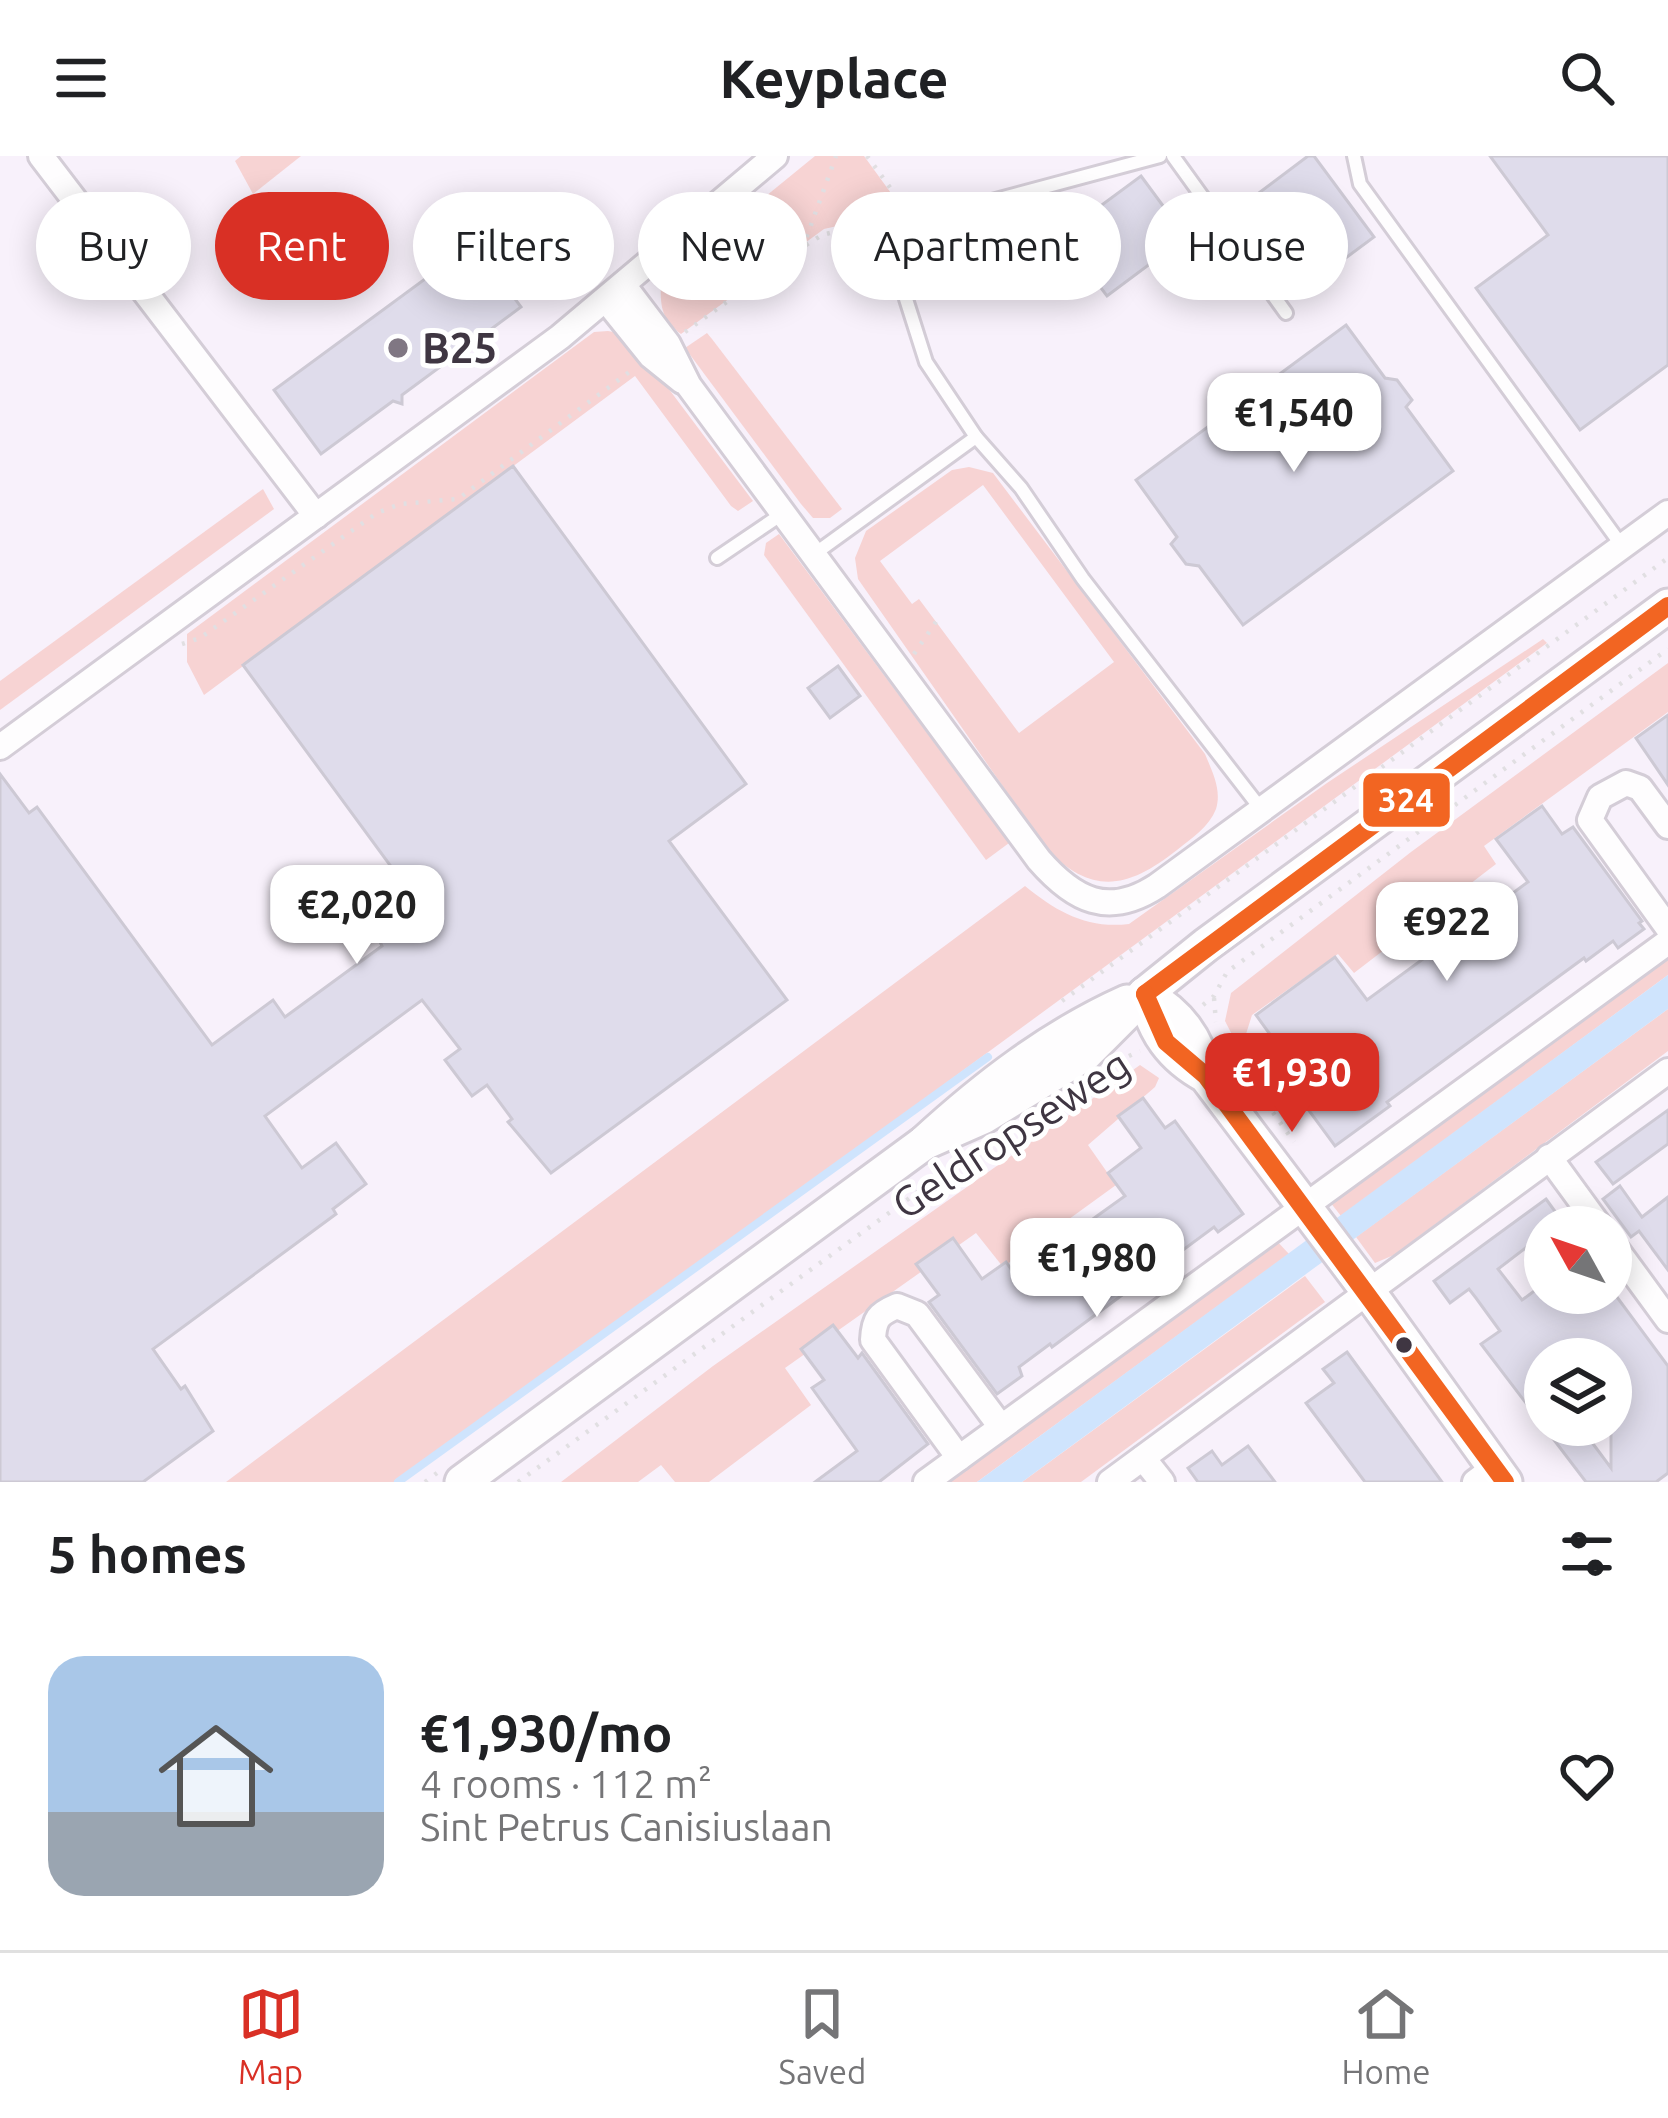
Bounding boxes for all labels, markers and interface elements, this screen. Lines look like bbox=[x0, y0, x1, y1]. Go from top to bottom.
icon: menu bbox=[48, 45, 114, 111]
icon: search bbox=[1554, 45, 1620, 111]
text: Keyplace bbox=[719, 48, 949, 108]
chip: Buy bbox=[36, 192, 191, 300]
chip: Rent bbox=[215, 192, 389, 300]
chip: Filters bbox=[413, 192, 614, 300]
chip: New bbox=[638, 192, 807, 300]
chip: Apartment bbox=[831, 192, 1121, 300]
chip: House bbox=[1145, 192, 1348, 300]
place label: B25 bbox=[422, 324, 497, 371]
marker: B25 bbox=[385, 335, 411, 361]
pin: €1,540 bbox=[1196, 373, 1392, 475]
text: €1,540 bbox=[1234, 390, 1354, 433]
line badge: 324 bbox=[1361, 771, 1452, 829]
text: 324 bbox=[1378, 781, 1434, 818]
pin: €2,020 bbox=[259, 865, 455, 967]
text: €2,020 bbox=[297, 882, 417, 925]
pin: €922 bbox=[1376, 882, 1518, 984]
text: €922 bbox=[1403, 899, 1491, 942]
pin: €1,930 bbox=[1194, 1033, 1390, 1135]
street label: Geldropseweg bbox=[883, 1040, 1138, 1228]
text: €1,930 bbox=[1232, 1050, 1352, 1093]
north arrow bbox=[1524, 1206, 1632, 1314]
map controls bbox=[1524, 1206, 1632, 1446]
pin: €1,980 bbox=[999, 1218, 1195, 1320]
text: €1,980 bbox=[1037, 1235, 1157, 1278]
unlabelled marker bbox=[1393, 1334, 1415, 1356]
button: layers bbox=[1524, 1338, 1632, 1446]
icon: filters bbox=[1554, 1521, 1620, 1587]
text: 5 homes bbox=[48, 1525, 247, 1583]
icon: home bbox=[144, 1704, 288, 1848]
text: €1,930/mo bbox=[420, 1704, 672, 1762]
icon: heart bbox=[1554, 1743, 1620, 1809]
text: 4 rooms · 112 m² bbox=[420, 1762, 712, 1805]
text: Sint Petrus Canisiuslaan bbox=[420, 1805, 833, 1848]
tab: Map bbox=[238, 1981, 304, 2090]
tab: Saved bbox=[779, 1981, 866, 2090]
tab: Home bbox=[1341, 1981, 1430, 2090]

